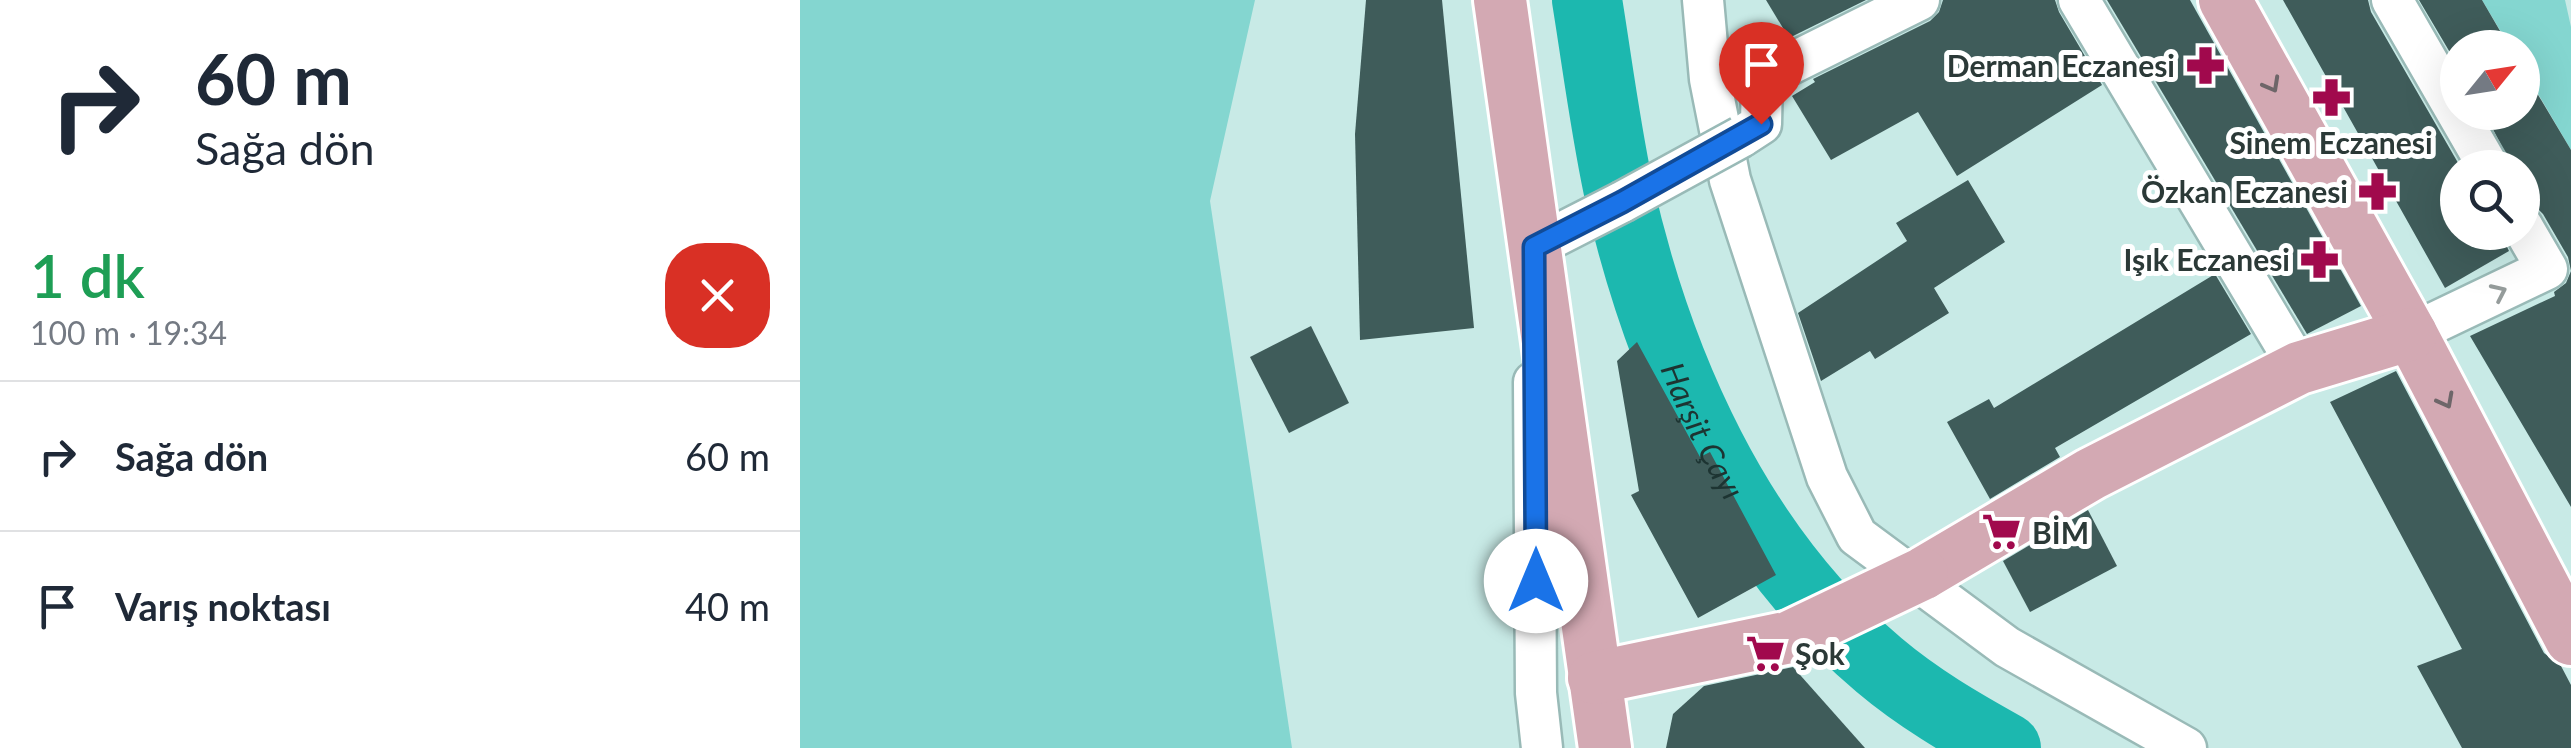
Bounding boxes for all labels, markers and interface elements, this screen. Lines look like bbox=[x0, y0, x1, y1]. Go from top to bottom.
pin bbox=[1719, 22, 1804, 125]
north arrow bbox=[2440, 30, 2540, 130]
map controls bbox=[2440, 30, 2540, 250]
text: 60 m bbox=[195, 36, 352, 120]
icon: arrive bbox=[1734, 37, 1789, 92]
icon: right bbox=[30, 40, 160, 170]
pharmacy icon: Derman Eczanesi bbox=[2184, 44, 2226, 86]
place label: Derman Eczanesi bbox=[1947, 47, 2175, 83]
one-way arrow bbox=[2260, 74, 2280, 92]
pharmacy icon: Sinem Eczanesi bbox=[2310, 77, 2352, 119]
text: Sağa dön bbox=[195, 121, 375, 175]
place label: Sinem Eczanesi bbox=[2229, 124, 2433, 160]
button: search bbox=[2440, 150, 2540, 250]
pharmacy icon: Özkan Eczanesi bbox=[2357, 170, 2399, 212]
place label: Özkan Eczanesi bbox=[2141, 173, 2348, 209]
pharmacy icon: Işık Eczanesi bbox=[2299, 238, 2341, 280]
text: 1 dk bbox=[30, 239, 145, 311]
place label: Işık Eczanesi bbox=[2123, 241, 2290, 277]
button: close bbox=[665, 243, 770, 348]
one-way arrow bbox=[2489, 285, 2507, 305]
text: 100 m · 19:34 bbox=[30, 313, 227, 352]
water label: Harşit Çayı bbox=[1654, 356, 1754, 506]
one-way arrow bbox=[2434, 390, 2453, 408]
icon: right bbox=[30, 429, 85, 484]
text: Sağa dön bbox=[115, 433, 268, 479]
text: 60 m bbox=[685, 433, 770, 479]
supermarket icon: BİM bbox=[1981, 511, 2023, 553]
place label: BİM bbox=[2032, 514, 2089, 550]
position arrow bbox=[1484, 529, 1588, 633]
icon: arrive bbox=[30, 579, 85, 634]
text: Varış noktası bbox=[115, 583, 331, 629]
text: 40 m bbox=[685, 583, 770, 629]
supermarket icon: Şok bbox=[1744, 632, 1786, 674]
place label: Şok bbox=[1795, 635, 1846, 671]

